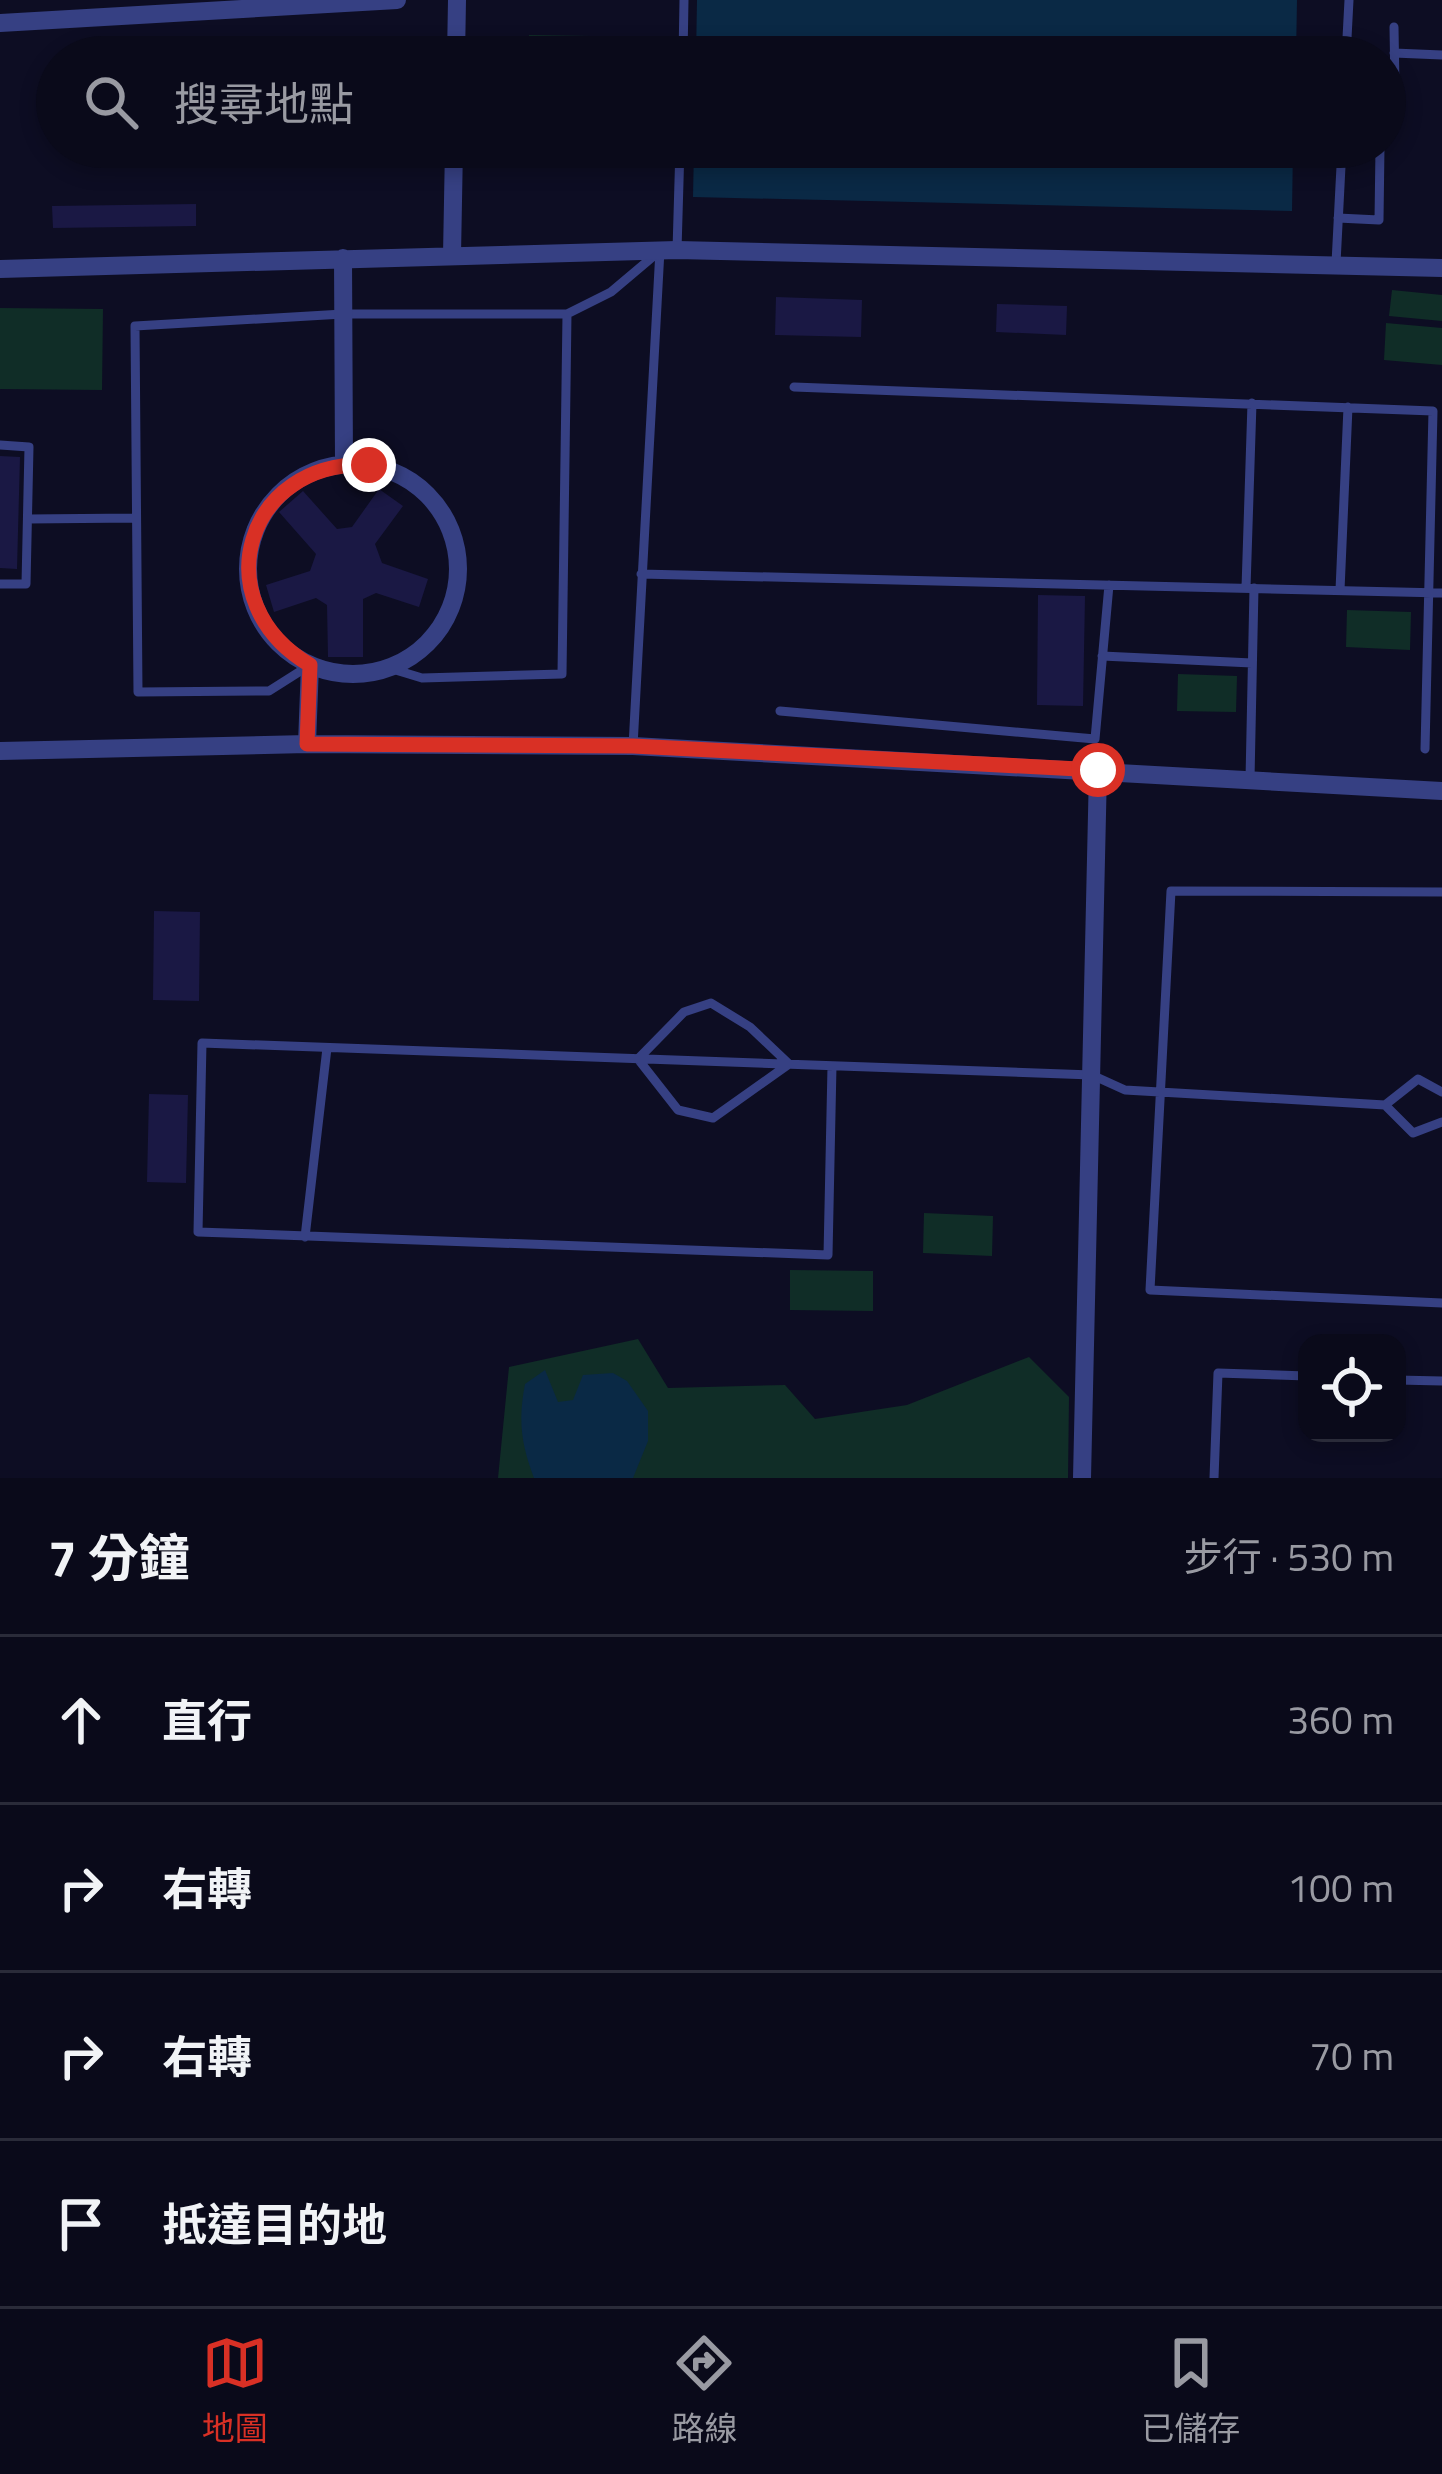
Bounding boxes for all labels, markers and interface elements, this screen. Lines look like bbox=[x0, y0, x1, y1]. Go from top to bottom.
search box bbox=[36, 36, 1406, 168]
icon: search bbox=[78, 69, 144, 135]
text: 搜尋地點 bbox=[174, 69, 354, 137]
route end bbox=[342, 438, 396, 492]
route start bbox=[1071, 743, 1125, 797]
map controls bbox=[1298, 1334, 1406, 1442]
button: locate bbox=[1298, 1334, 1406, 1442]
text: 7 分鐘 bbox=[48, 1518, 190, 1596]
text: 步行 · 530 m bbox=[1184, 1527, 1394, 1586]
text: 直行 bbox=[162, 1686, 252, 1754]
icon: ahead bbox=[48, 1687, 114, 1753]
text: 360 m bbox=[1287, 1690, 1394, 1749]
text: 右轉 bbox=[162, 1854, 252, 1922]
icon: right bbox=[48, 1855, 114, 1921]
text: 100 m bbox=[1287, 1858, 1394, 1917]
text: 右轉 bbox=[162, 2022, 252, 2090]
icon: right bbox=[48, 2023, 114, 2089]
text: 70 m bbox=[1309, 2026, 1394, 2085]
text: 抵達目的地 bbox=[162, 2190, 387, 2258]
icon: arrive bbox=[48, 2191, 114, 2257]
tab: 地圖 bbox=[202, 2330, 268, 2453]
tab: 路線 bbox=[671, 2330, 737, 2453]
tab: 已儲存 bbox=[1141, 2330, 1240, 2453]

